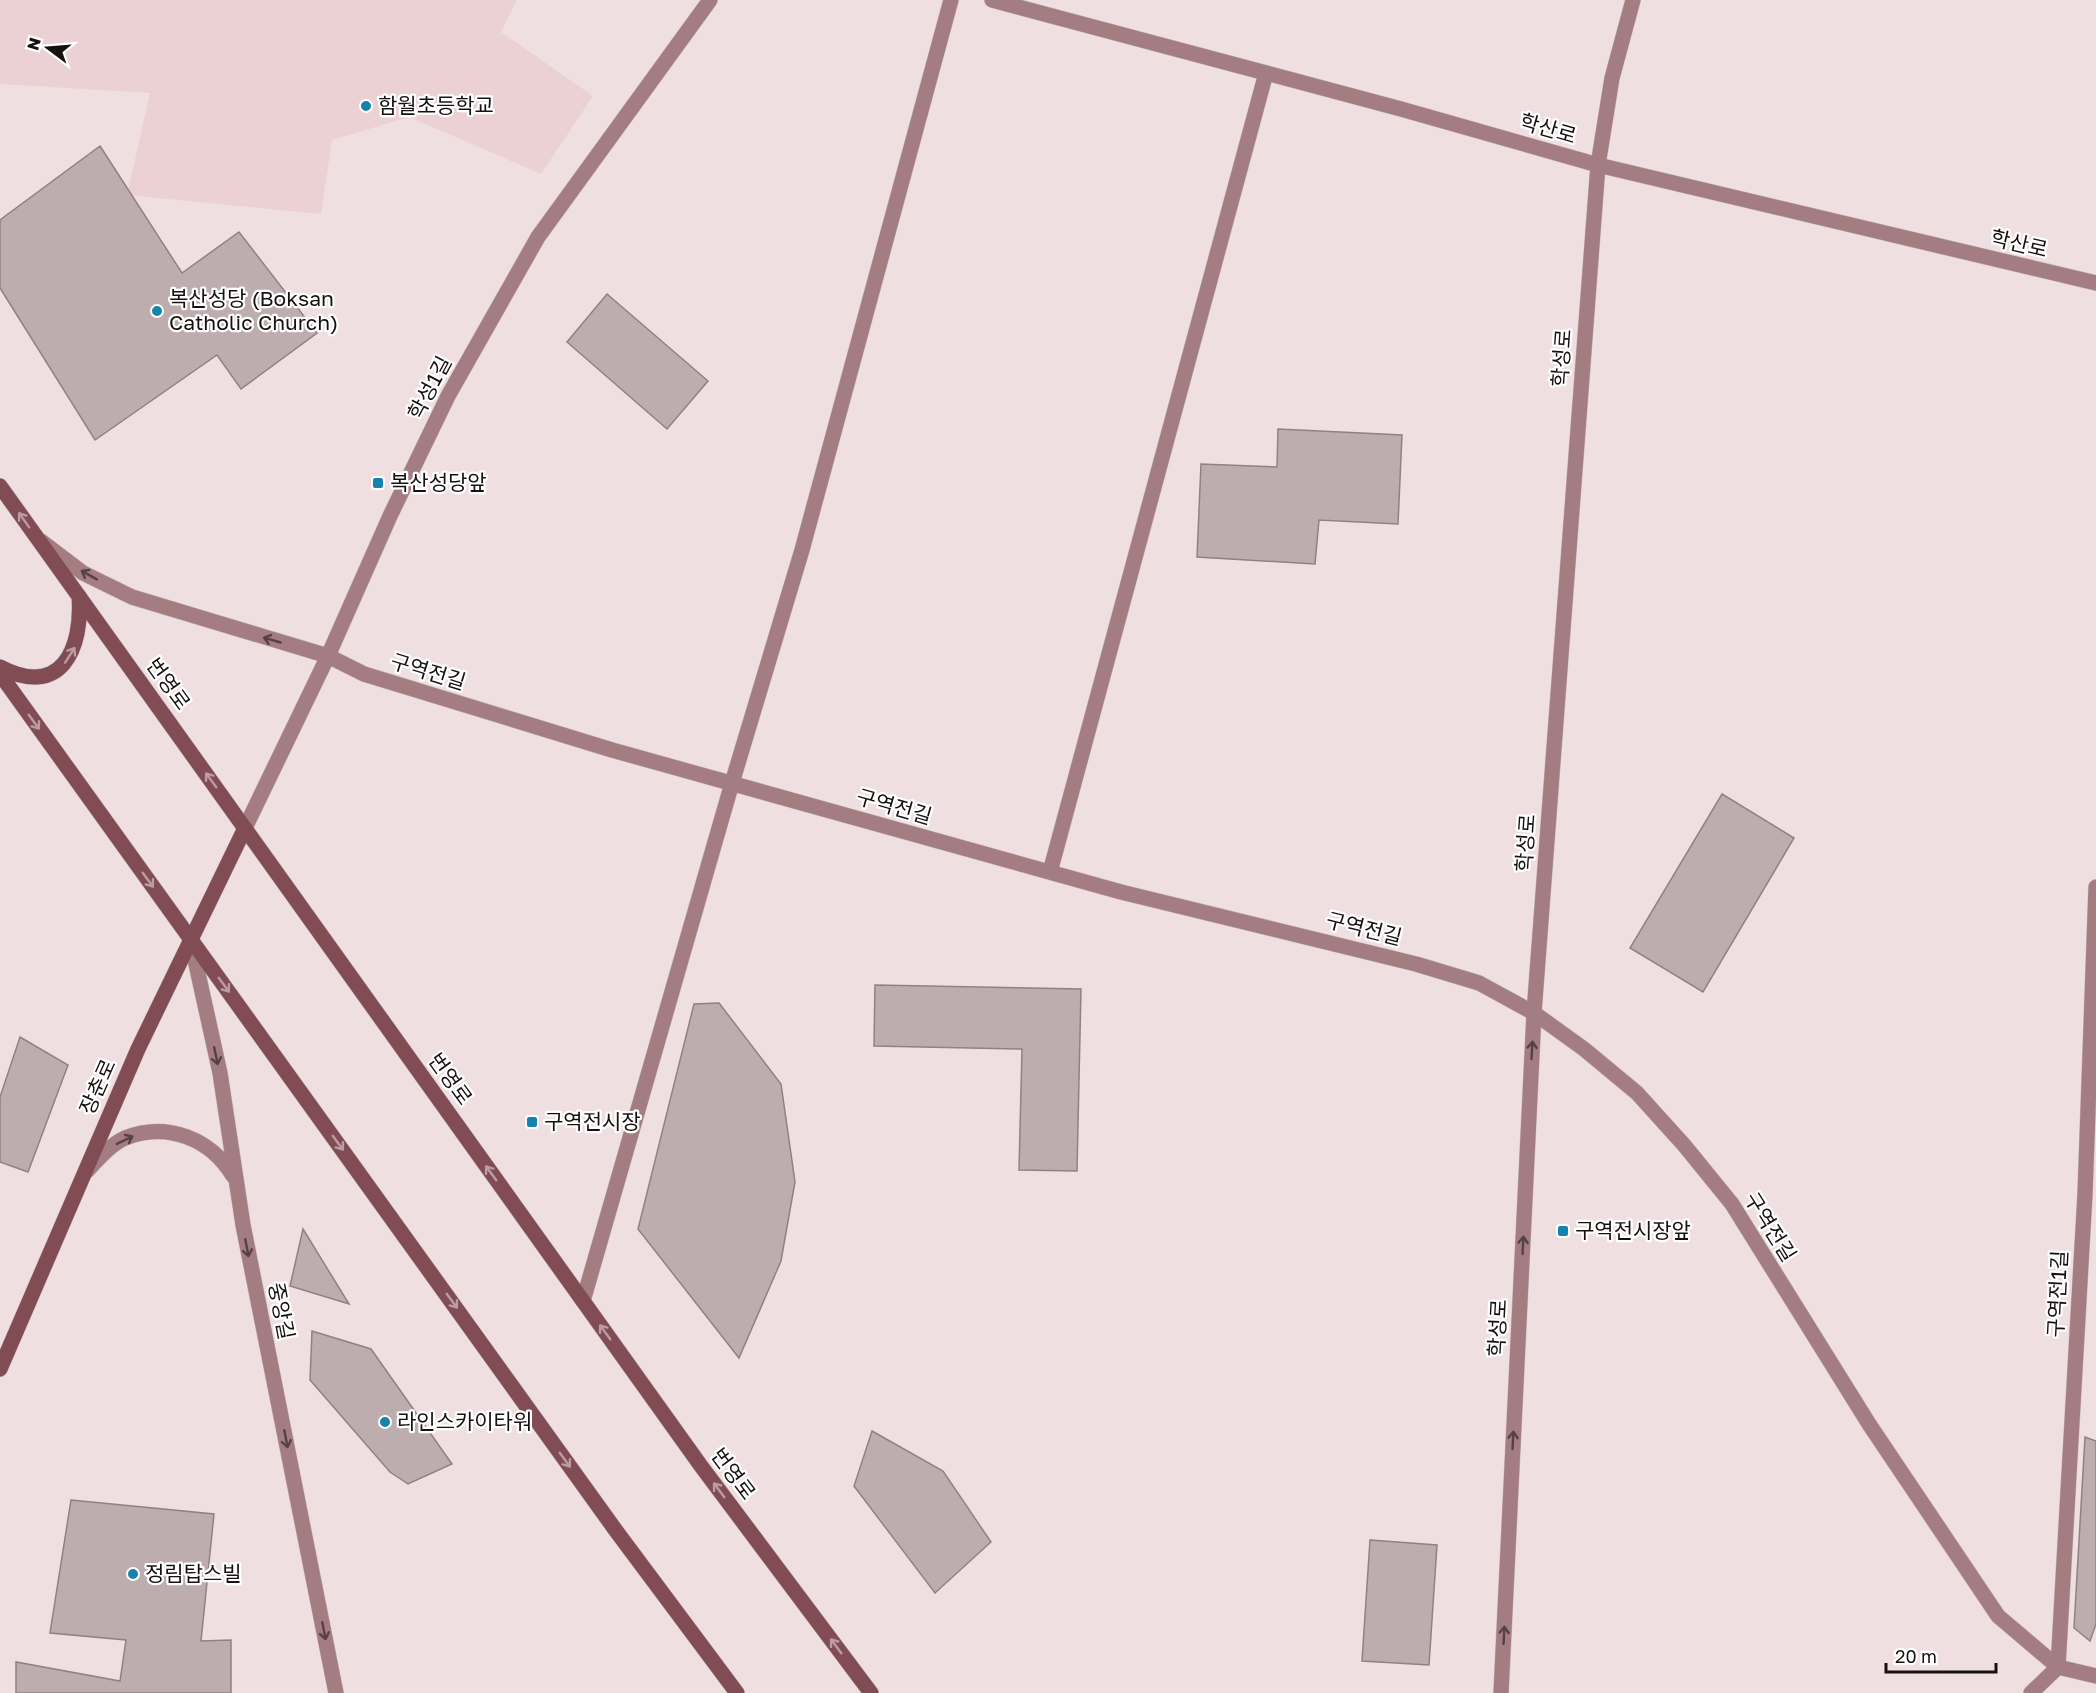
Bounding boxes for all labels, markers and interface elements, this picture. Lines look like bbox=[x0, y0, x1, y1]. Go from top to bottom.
north arrow bbox=[18, 18, 78, 78]
text: N bbox=[22, 35, 45, 52]
place label: 함월초등학교 bbox=[378, 92, 494, 118]
marker: 함월초등학교 bbox=[359, 99, 373, 113]
street label: 학산로 bbox=[1517, 108, 1580, 149]
street label: 학산로 bbox=[1988, 224, 2050, 262]
place label: 복산성당 (Boksan Catholic Church) bbox=[169, 285, 338, 335]
marker: 복산성당 (Boksan Catholic Church) bbox=[150, 304, 164, 318]
street label: 학성로 bbox=[1546, 328, 1576, 388]
street label: 학성1길 bbox=[402, 351, 457, 424]
place label: 복산성당앞 bbox=[390, 469, 487, 495]
marker: 복산성당앞 bbox=[371, 476, 385, 490]
one-way arrow bbox=[17, 512, 30, 528]
one-way arrow bbox=[81, 569, 98, 581]
one-way arrow bbox=[263, 634, 282, 645]
one-way arrow bbox=[63, 646, 76, 663]
street label: 구역전길 bbox=[388, 647, 469, 695]
street label: 번영로 bbox=[141, 652, 196, 715]
one-way arrow bbox=[28, 713, 40, 729]
one-way arrow bbox=[205, 773, 217, 789]
street label: 구역전길 bbox=[854, 783, 935, 829]
street label: 학성로 bbox=[1510, 813, 1540, 873]
one-way arrow bbox=[142, 871, 155, 887]
street label: 구역전길 bbox=[1324, 906, 1405, 950]
one-way arrow bbox=[218, 976, 230, 992]
one-way arrow bbox=[1527, 1041, 1538, 1061]
one-way arrow bbox=[211, 1046, 223, 1065]
street label: 번영로 bbox=[423, 1047, 478, 1110]
street label: 장춘로 bbox=[73, 1055, 121, 1118]
place label: 구역전시장 bbox=[544, 1108, 641, 1134]
marker: 구역전시장 bbox=[525, 1115, 539, 1129]
one-way arrow bbox=[115, 1134, 133, 1146]
one-way arrow bbox=[332, 1134, 344, 1151]
one-way arrow bbox=[485, 1166, 497, 1182]
street label: 구역전길 bbox=[1739, 1187, 1802, 1266]
place label: 구역전시장앞 bbox=[1575, 1217, 1691, 1243]
marker: 구역전시장앞 bbox=[1556, 1224, 1570, 1238]
one-way arrow bbox=[1517, 1236, 1528, 1256]
one-way arrow bbox=[242, 1238, 254, 1257]
street label: 구역전1길 bbox=[2042, 1250, 2072, 1338]
street label: 중앙길 bbox=[264, 1280, 300, 1342]
one-way arrow bbox=[446, 1293, 458, 1309]
street label: 학성로 bbox=[1483, 1298, 1512, 1358]
one-way arrow bbox=[599, 1325, 611, 1341]
place label: 라인스카이타워 bbox=[397, 1408, 532, 1434]
marker: 라인스카이타워 bbox=[378, 1415, 392, 1429]
one-way arrow bbox=[280, 1430, 292, 1449]
one-way arrow bbox=[1508, 1430, 1519, 1450]
street label: 번영로 bbox=[706, 1442, 762, 1504]
one-way arrow bbox=[559, 1451, 572, 1467]
one-way arrow bbox=[712, 1483, 725, 1499]
place label: 정림탑스빌 bbox=[145, 1560, 242, 1586]
marker: 정림탑스빌 bbox=[126, 1567, 140, 1581]
one-way arrow bbox=[319, 1620, 330, 1640]
one-way arrow bbox=[1498, 1625, 1509, 1645]
scale bar bbox=[1886, 1636, 1996, 1674]
one-way arrow bbox=[829, 1639, 842, 1655]
text: 20 m bbox=[1895, 1645, 1937, 1667]

